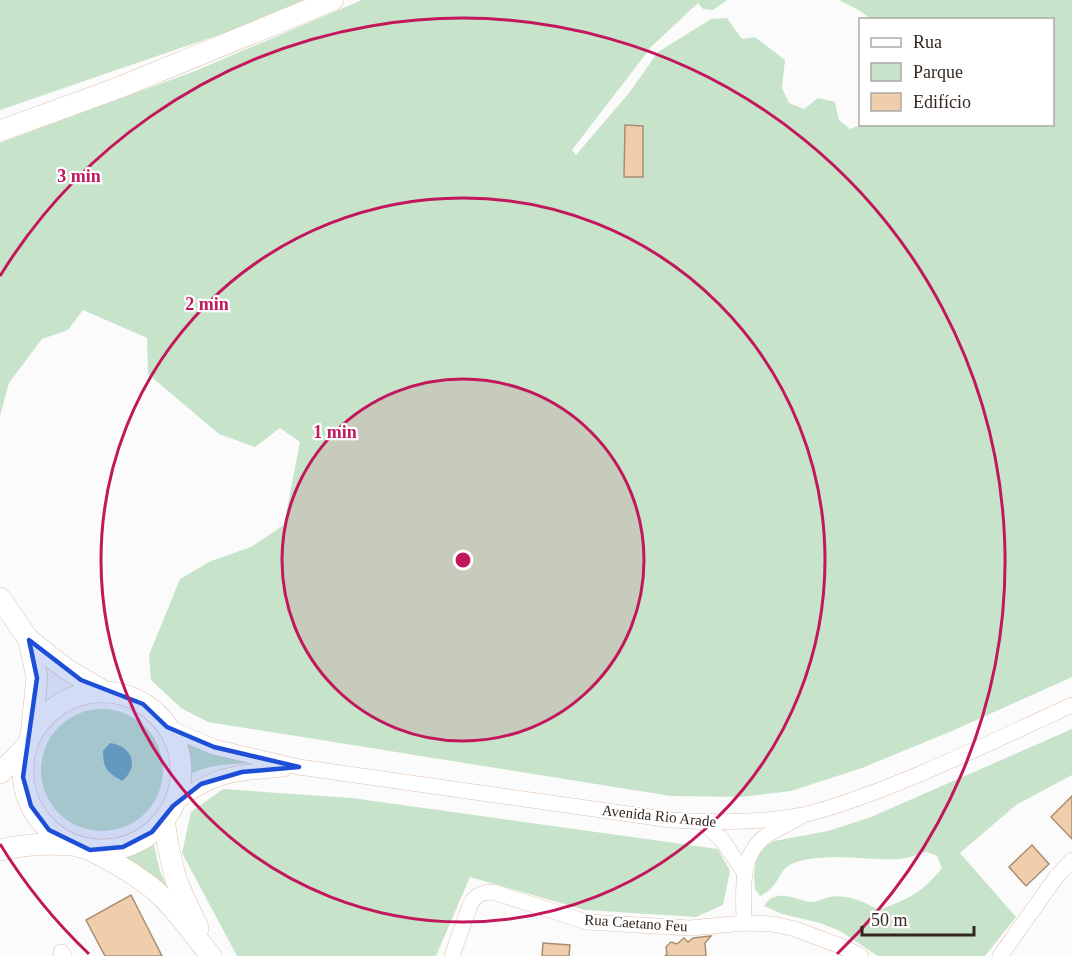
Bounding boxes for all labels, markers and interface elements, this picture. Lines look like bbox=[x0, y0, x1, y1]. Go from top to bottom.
legend bbox=[859, 18, 1054, 126]
text: Rua bbox=[913, 32, 942, 52]
text: Parque bbox=[913, 62, 963, 82]
text: Edifício bbox=[913, 92, 971, 112]
text: 3 min bbox=[57, 166, 101, 186]
text: 2 min bbox=[185, 294, 229, 314]
text: 1 min bbox=[313, 422, 357, 442]
centre of rings bbox=[453, 550, 473, 570]
street label: Avenida Rio Arade bbox=[601, 802, 717, 830]
scale bar bbox=[862, 899, 974, 937]
text: 50 m bbox=[871, 910, 908, 930]
street label: Rua Caetano Feu bbox=[584, 911, 689, 935]

